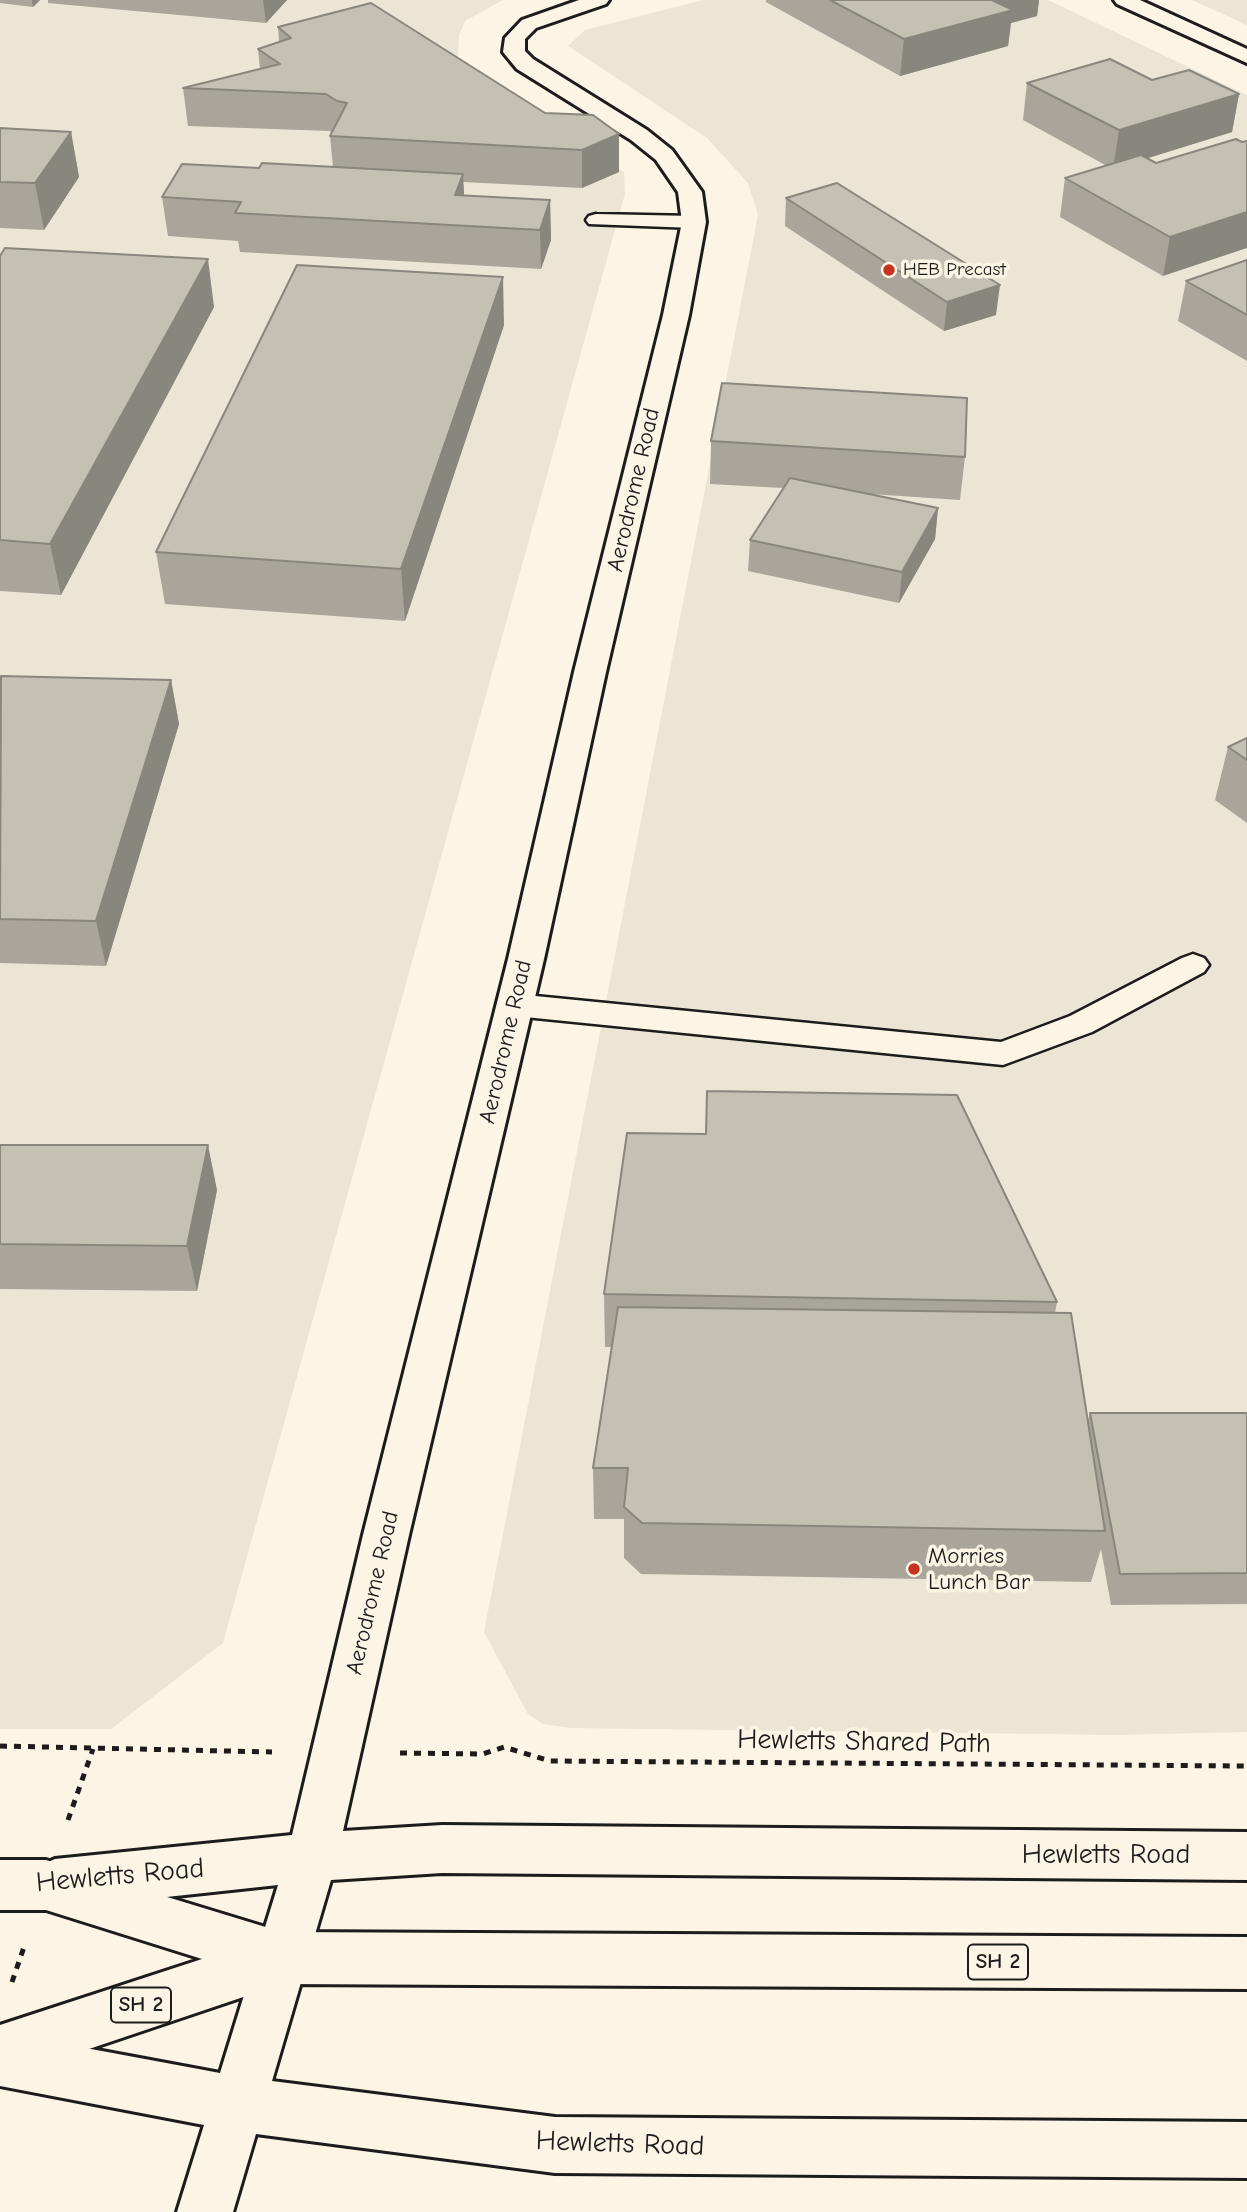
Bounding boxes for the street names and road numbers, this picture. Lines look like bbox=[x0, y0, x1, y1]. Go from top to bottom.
street label: Aerodrome Road bbox=[602, 406, 666, 574]
street label: Aerodrome Road bbox=[474, 958, 538, 1126]
street label: Aerodrome Road bbox=[341, 1509, 405, 1677]
street label: Hewletts Shared Path bbox=[737, 1723, 991, 1761]
street label: Hewletts Road bbox=[1022, 1838, 1190, 1872]
street label: Hewletts Road bbox=[35, 1852, 205, 1900]
road number: SH 2 bbox=[968, 1944, 1028, 1980]
road number: SH 2 bbox=[111, 1988, 171, 2022]
street label: Hewletts Road bbox=[535, 2124, 705, 2164]

